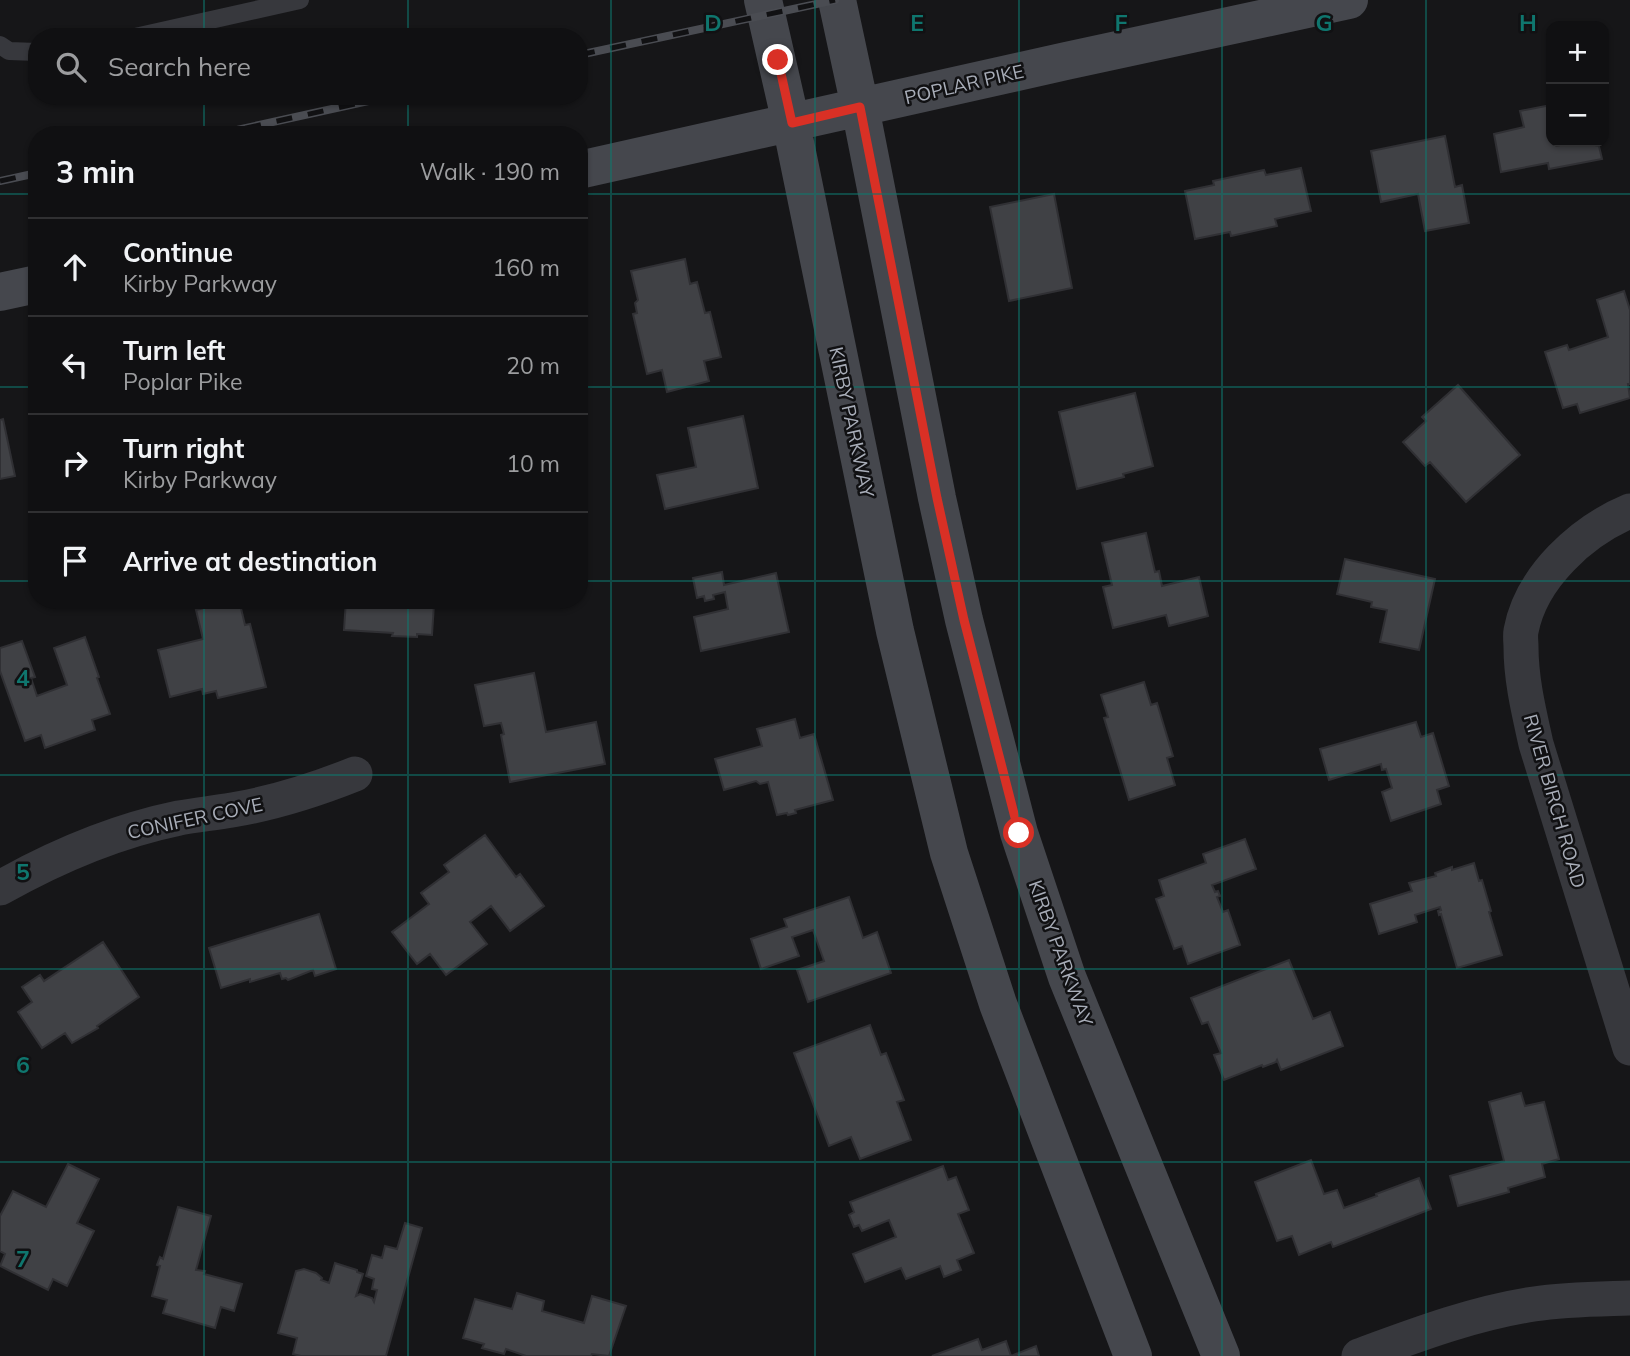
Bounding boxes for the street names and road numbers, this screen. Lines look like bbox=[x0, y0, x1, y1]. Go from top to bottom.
street label: POPLAR PIKE bbox=[902, 59, 1026, 109]
street label: KIRBY PARKWAY bbox=[824, 344, 880, 500]
street label: RIVER BIRCH ROAD bbox=[1519, 711, 1591, 891]
street label: CONIFER COVE bbox=[125, 792, 265, 844]
street label: KIRBY PARKWAY bbox=[1023, 877, 1099, 1030]

